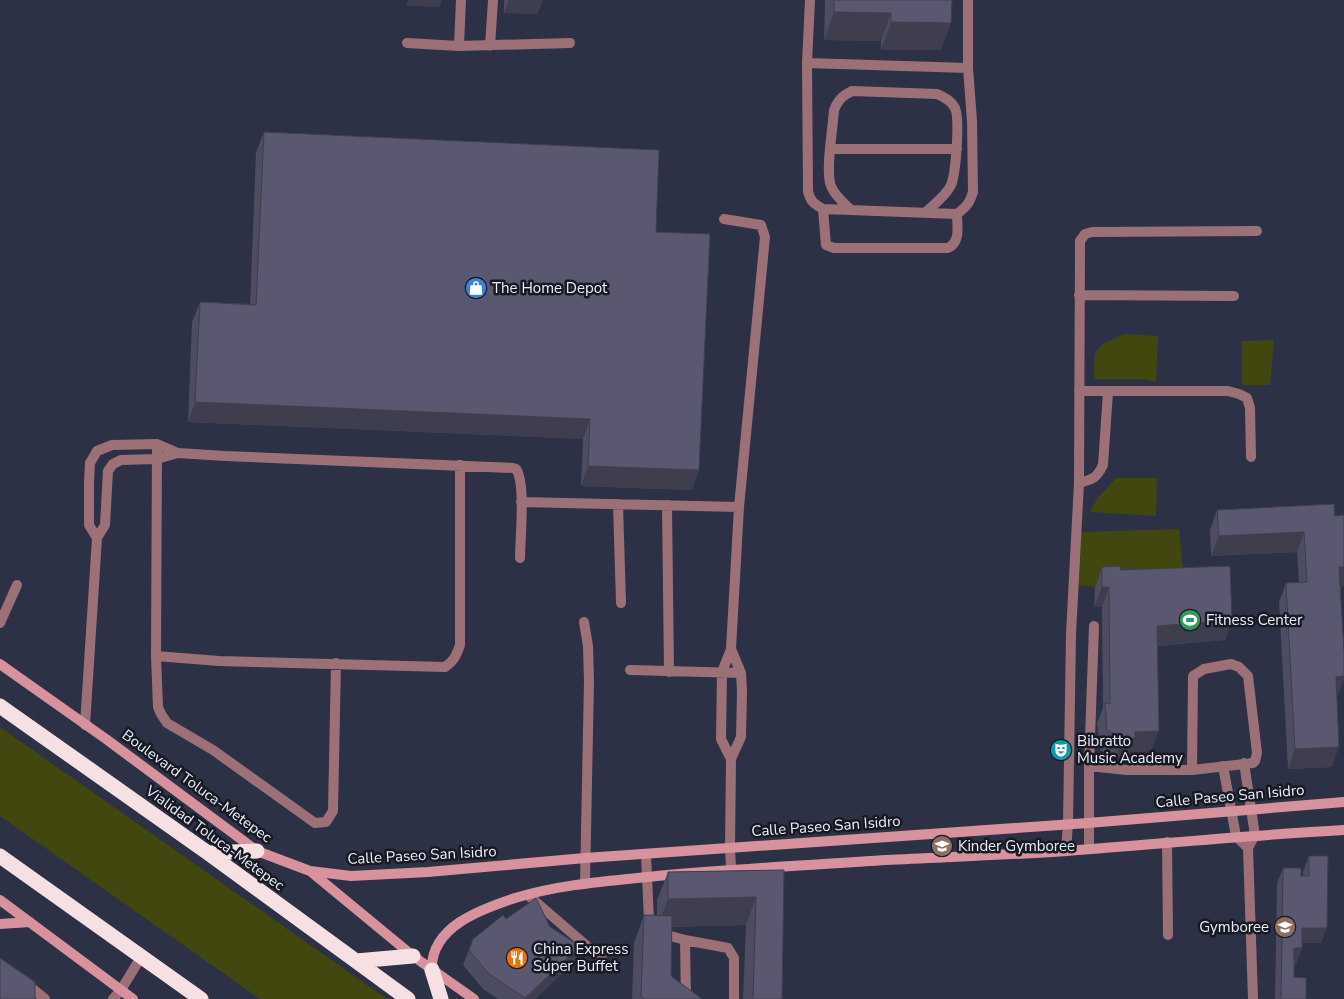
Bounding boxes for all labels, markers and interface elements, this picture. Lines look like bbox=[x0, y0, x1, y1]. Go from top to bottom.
shop icon: The Home Depot bbox=[464, 276, 488, 300]
place label: The Home Depot bbox=[492, 278, 608, 298]
sports icon: Fitness Center bbox=[1178, 608, 1202, 632]
place label: Fitness Center bbox=[1206, 610, 1303, 630]
street label: Boulevard Toluca-Metepec bbox=[118, 725, 276, 847]
place label: Bibratto Music Academy bbox=[1077, 731, 1183, 768]
theatre icon: Bibratto Music Academy bbox=[1049, 738, 1073, 762]
street label: Vialidad Toluca-Metepec bbox=[141, 780, 288, 895]
street label: Calle Paseo San Isidro bbox=[1155, 780, 1305, 812]
street label: Calle Paseo San Isidro bbox=[751, 811, 901, 841]
school or university icon: Kinder Gymboree bbox=[930, 834, 954, 858]
place label: Kinder Gymboree bbox=[958, 836, 1075, 856]
street label: Calle Paseo San Isidro bbox=[347, 841, 497, 869]
school or university icon: Gymboree bbox=[1273, 915, 1297, 939]
place label: Gymboree bbox=[1199, 917, 1269, 937]
place label: China Express Súper Buffet bbox=[533, 939, 628, 976]
restaurant icon: China Express Súper Buffet bbox=[505, 946, 529, 970]

